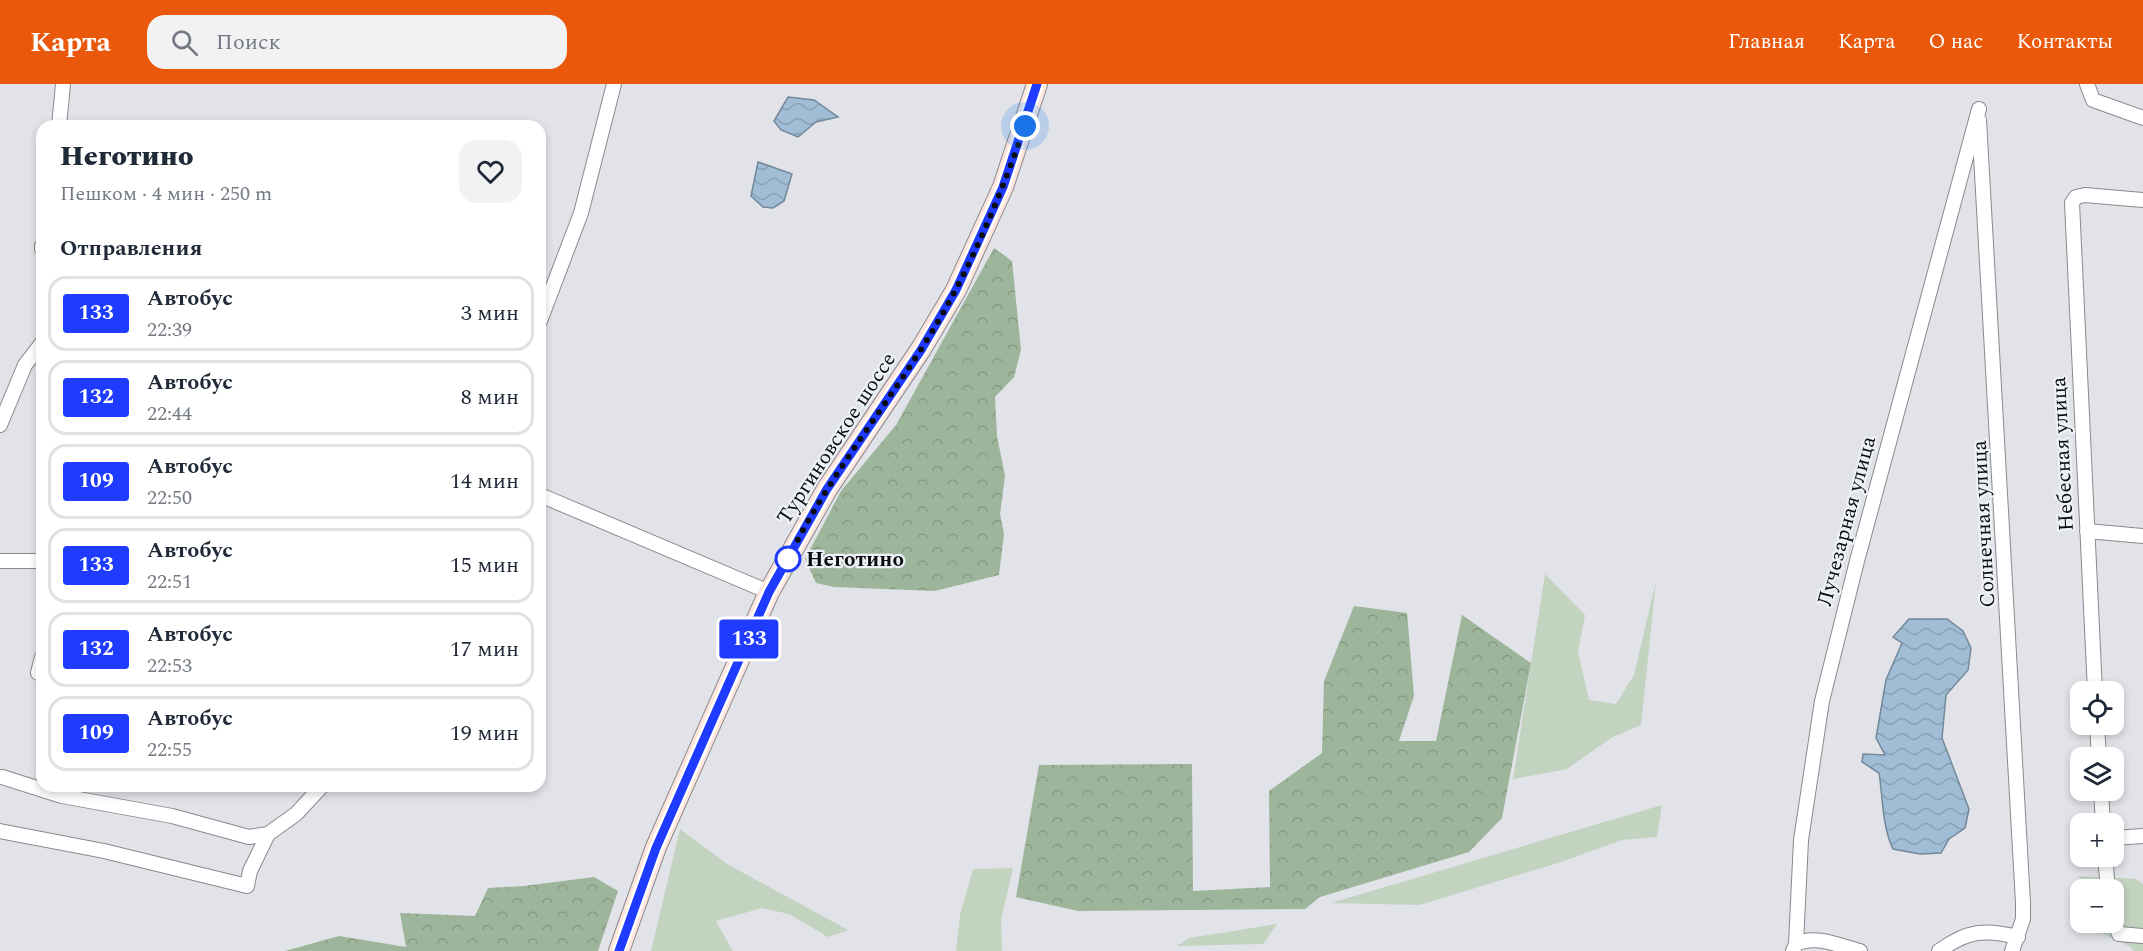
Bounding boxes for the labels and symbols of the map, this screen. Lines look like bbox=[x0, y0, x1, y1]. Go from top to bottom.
your location bbox=[1010, 111, 1040, 141]
street label: Тургиновское шоссе bbox=[769, 346, 905, 531]
street label: Небесная улица bbox=[2043, 375, 2083, 532]
street label: Лучезарная улица bbox=[1809, 432, 1885, 610]
street label: Солнечная улица bbox=[1964, 439, 2004, 608]
place label: Неготино bbox=[806, 544, 904, 576]
marker: Неготино bbox=[775, 546, 801, 572]
line badge: 133 bbox=[714, 620, 783, 658]

